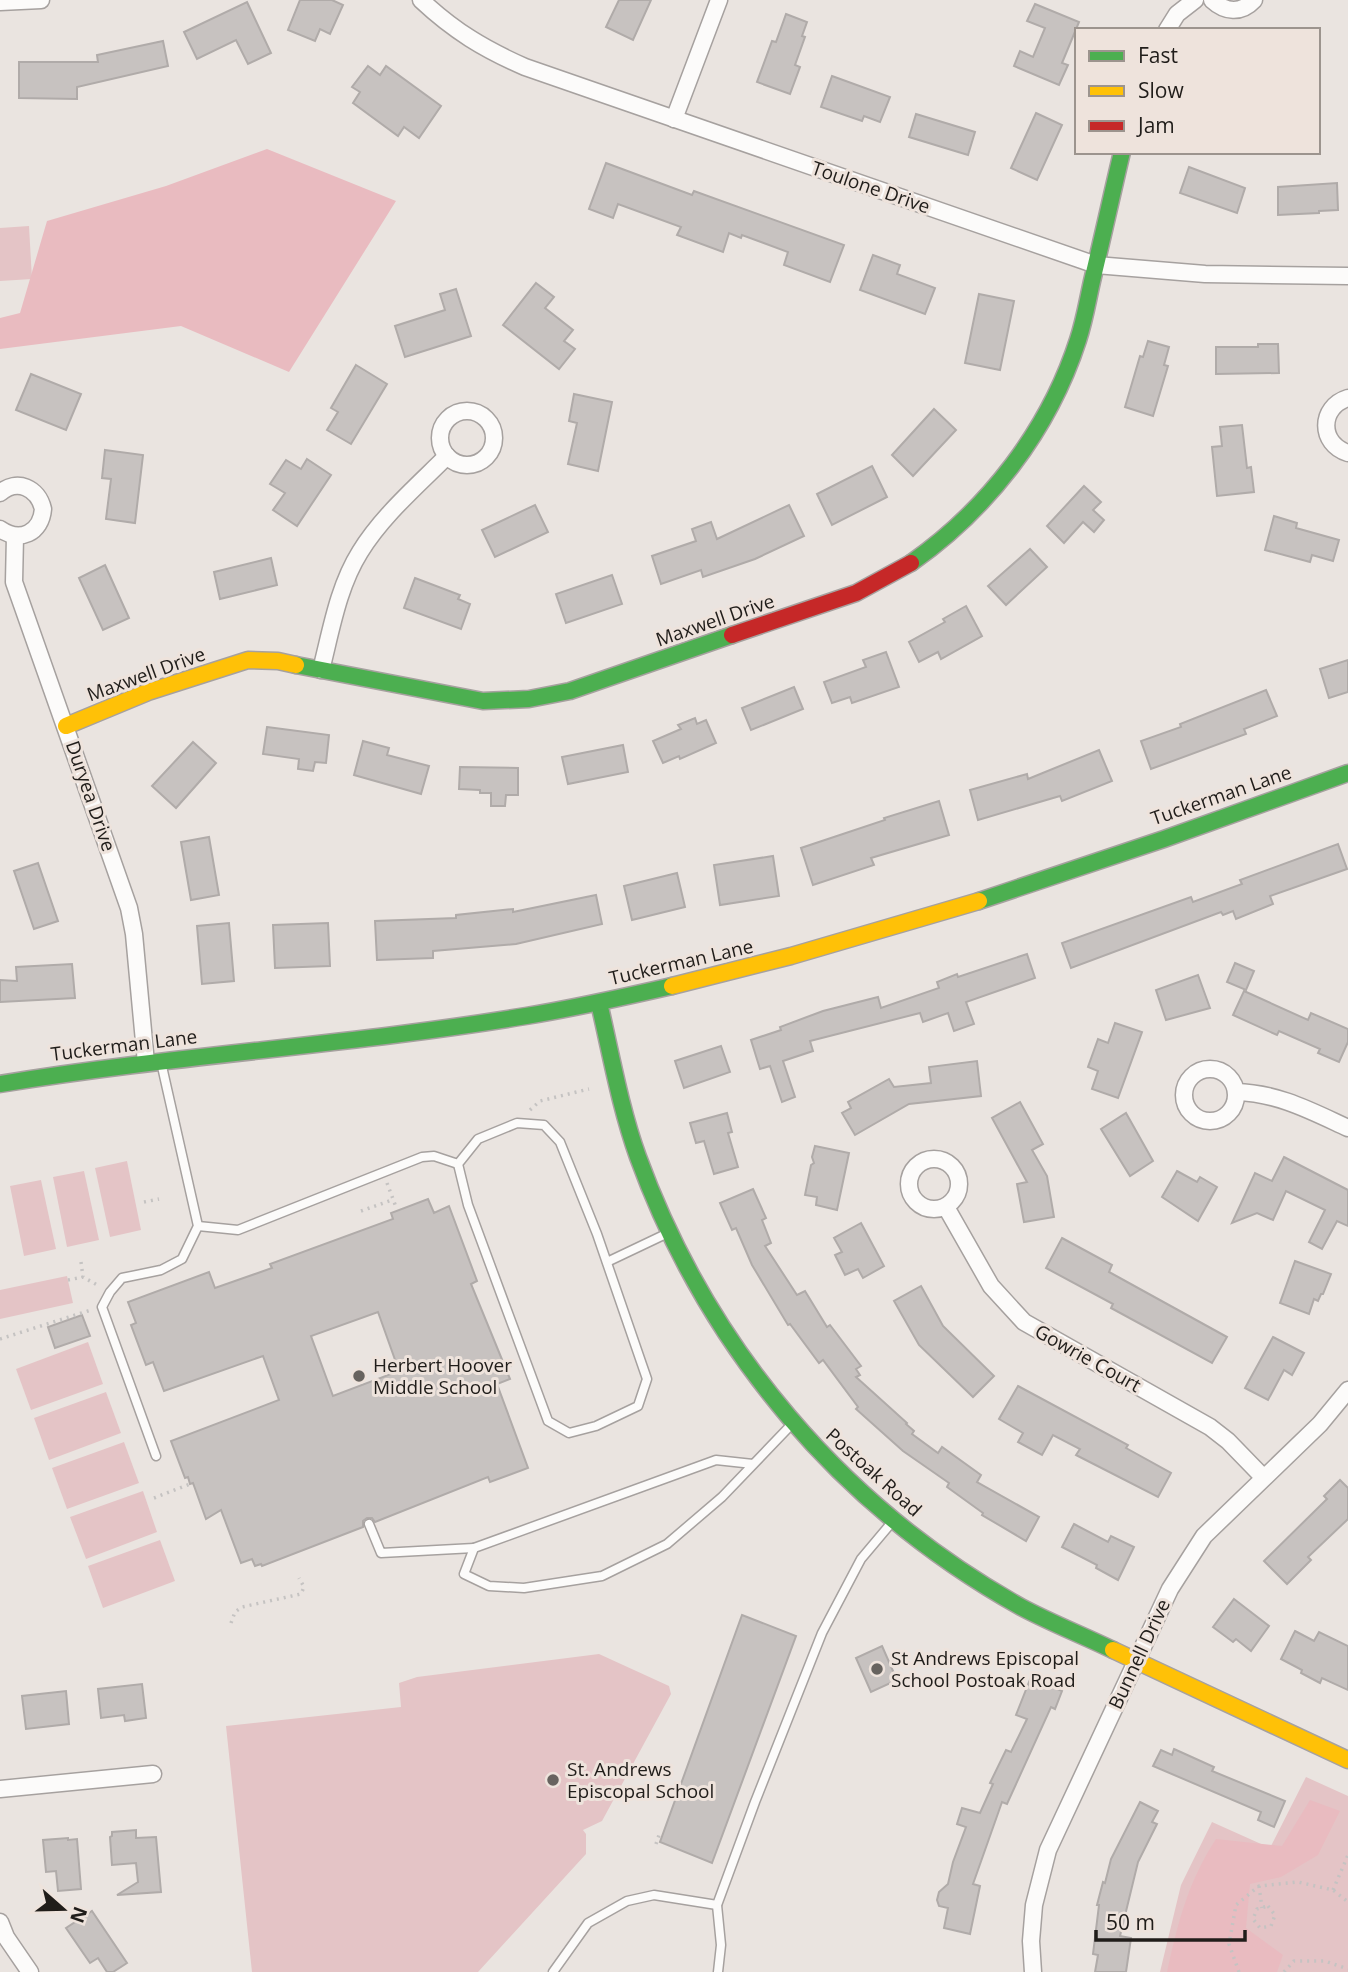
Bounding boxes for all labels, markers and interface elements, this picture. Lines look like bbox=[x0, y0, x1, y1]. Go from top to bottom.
legend bbox=[1075, 28, 1320, 154]
text: Fast bbox=[1138, 41, 1178, 69]
text: Slow bbox=[1138, 76, 1184, 104]
text: Jam bbox=[1136, 111, 1175, 139]
street label: Toulone Drive bbox=[808, 155, 934, 219]
street label: Maxwell Drive bbox=[652, 588, 778, 652]
street label: Maxwell Drive bbox=[83, 641, 209, 707]
street label: Duryea Drive bbox=[60, 737, 122, 855]
street label: Tuckerman Lane bbox=[1147, 759, 1295, 831]
street label: Tuckerman Lane bbox=[606, 933, 756, 991]
street label: Tuckerman Lane bbox=[49, 1023, 199, 1067]
street label: Gowrie Court bbox=[1030, 1318, 1146, 1398]
place label: Herbert Hoover Middle School bbox=[373, 1352, 512, 1400]
marker: Herbert Hoover Middle School bbox=[351, 1368, 367, 1384]
street label: Postoak Road bbox=[820, 1422, 928, 1522]
street label: Bunnell Drive bbox=[1102, 1595, 1176, 1713]
place label: St Andrews Episcopal School Postoak Road bbox=[891, 1645, 1079, 1693]
marker: St Andrews Episcopal School Postoak Road bbox=[869, 1661, 885, 1677]
place label: St. Andrews Episcopal School bbox=[567, 1756, 714, 1804]
marker: St. Andrews Episcopal School bbox=[545, 1772, 561, 1788]
north arrow bbox=[28, 1874, 98, 1944]
scale bar bbox=[1096, 1898, 1245, 1942]
text: N bbox=[64, 1903, 94, 1927]
text: 50 m bbox=[1106, 1908, 1155, 1936]

